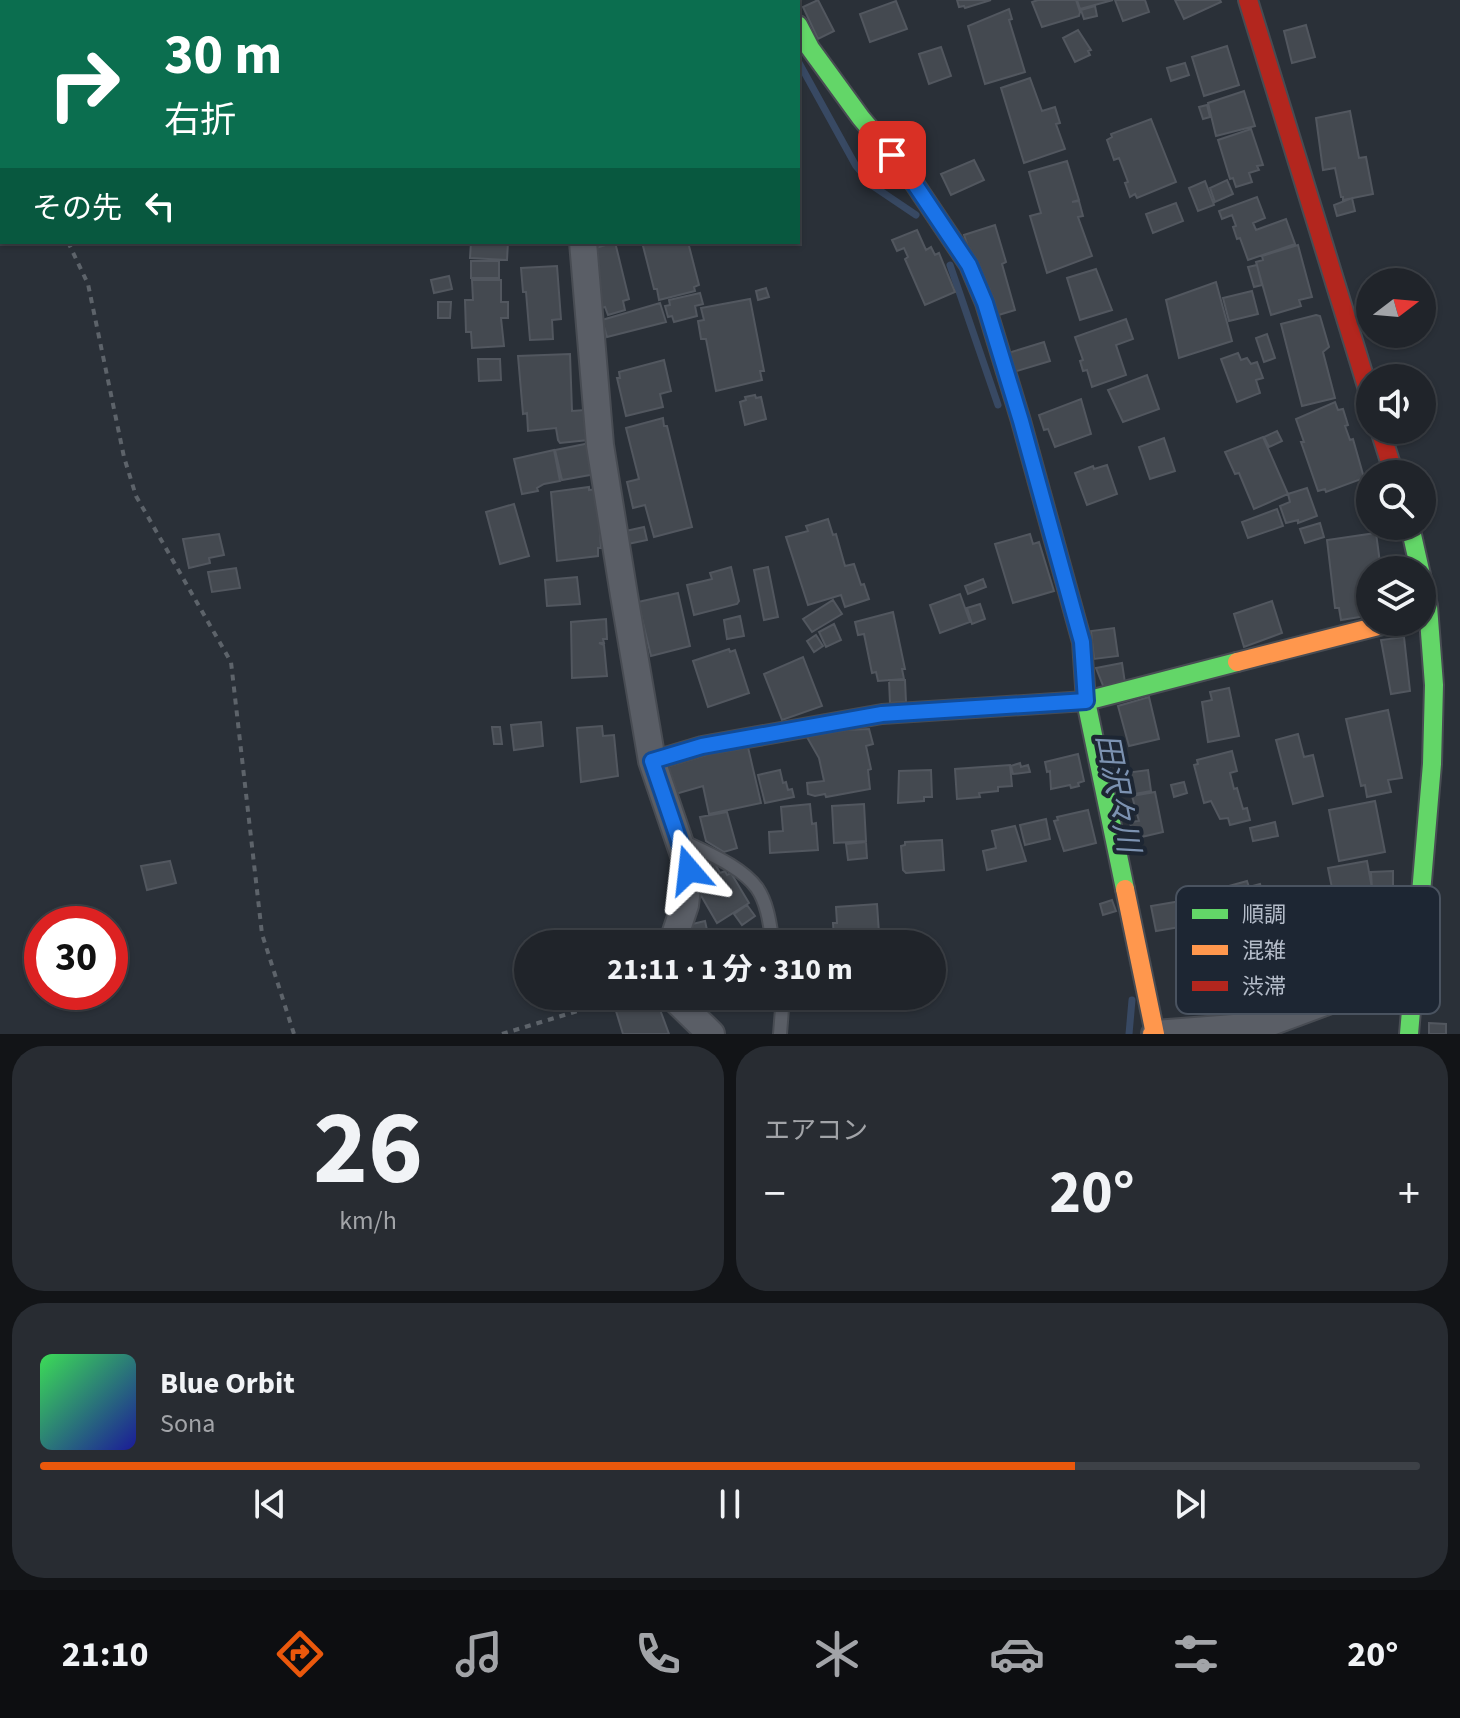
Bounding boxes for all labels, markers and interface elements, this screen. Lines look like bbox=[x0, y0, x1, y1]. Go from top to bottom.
text: 30 m bbox=[164, 16, 282, 95]
icon: right bbox=[32, 32, 136, 136]
text: 右折 bbox=[164, 95, 236, 146]
pin bbox=[858, 121, 926, 189]
icon: arrive bbox=[870, 133, 914, 177]
icon: left bbox=[138, 184, 182, 228]
text: その先 bbox=[32, 187, 122, 230]
north arrow bbox=[1356, 268, 1436, 348]
map controls bbox=[1356, 268, 1436, 636]
button: sound bbox=[1356, 364, 1436, 444]
button: search bbox=[1356, 460, 1436, 540]
button: layers bbox=[1356, 556, 1436, 636]
water label: 田沢々川 bbox=[1085, 730, 1151, 859]
position arrow bbox=[647, 828, 731, 912]
legend bbox=[1176, 886, 1440, 1014]
text: 順調 bbox=[1242, 899, 1286, 931]
speed limit sign: 30 bbox=[24, 906, 128, 1010]
text: 混雑 bbox=[1242, 935, 1286, 967]
text: 21:11 · 1 分 · 310 m bbox=[607, 948, 853, 991]
text: 渋滞 bbox=[1242, 971, 1286, 1003]
text: 26 bbox=[313, 1076, 423, 1224]
text: エアコン bbox=[764, 1112, 868, 1149]
text: 20° bbox=[1049, 1151, 1135, 1236]
text: − bbox=[764, 1163, 786, 1226]
text: + bbox=[1398, 1163, 1420, 1226]
text: km/h bbox=[339, 1202, 397, 1239]
text: Blue Orbit bbox=[160, 1362, 295, 1405]
text: Sona bbox=[160, 1405, 215, 1442]
icon: previous bbox=[248, 1482, 292, 1526]
icon: pause bbox=[708, 1482, 752, 1526]
icon: next bbox=[1168, 1482, 1212, 1526]
icon: directions bbox=[272, 1626, 328, 1682]
icon: music bbox=[451, 1626, 507, 1682]
icon: phone bbox=[630, 1626, 686, 1682]
icon: climate bbox=[809, 1626, 865, 1682]
icon: car bbox=[989, 1626, 1045, 1682]
icon: filters bbox=[1168, 1626, 1224, 1682]
text: 21:10 bbox=[62, 1629, 148, 1680]
text: 20° bbox=[1347, 1629, 1398, 1680]

